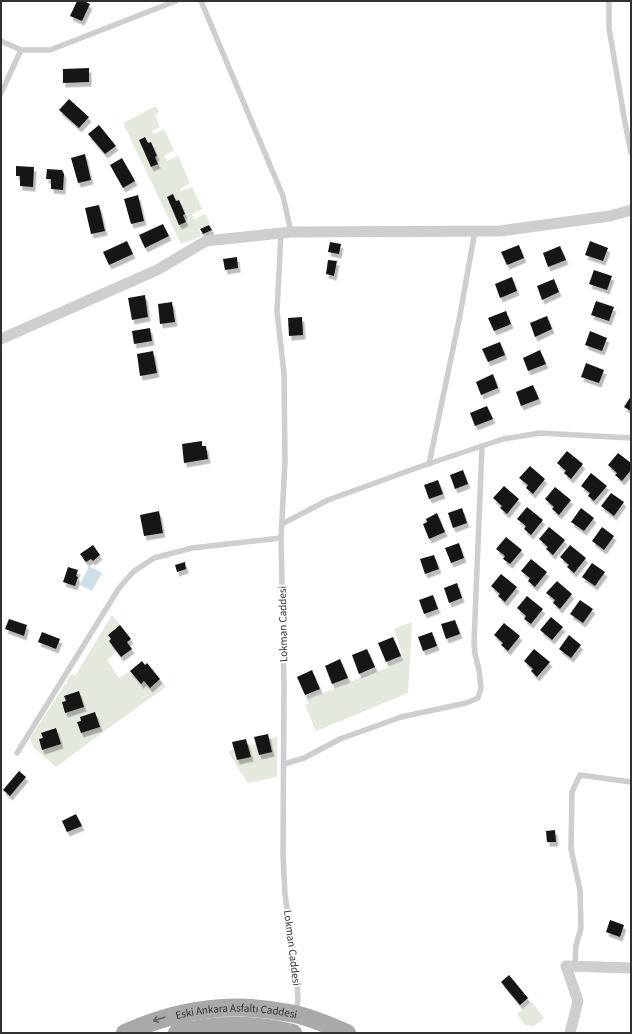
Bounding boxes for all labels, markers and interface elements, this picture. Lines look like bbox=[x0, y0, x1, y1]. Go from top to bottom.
street label: Lokman Caddesi bbox=[275, 586, 291, 662]
street label: Lokman Caddesi bbox=[280, 909, 304, 987]
street label: Eski Ankara Asfaltı Caddesi bbox=[174, 1000, 299, 1023]
one-way arrow bbox=[153, 1016, 165, 1024]

